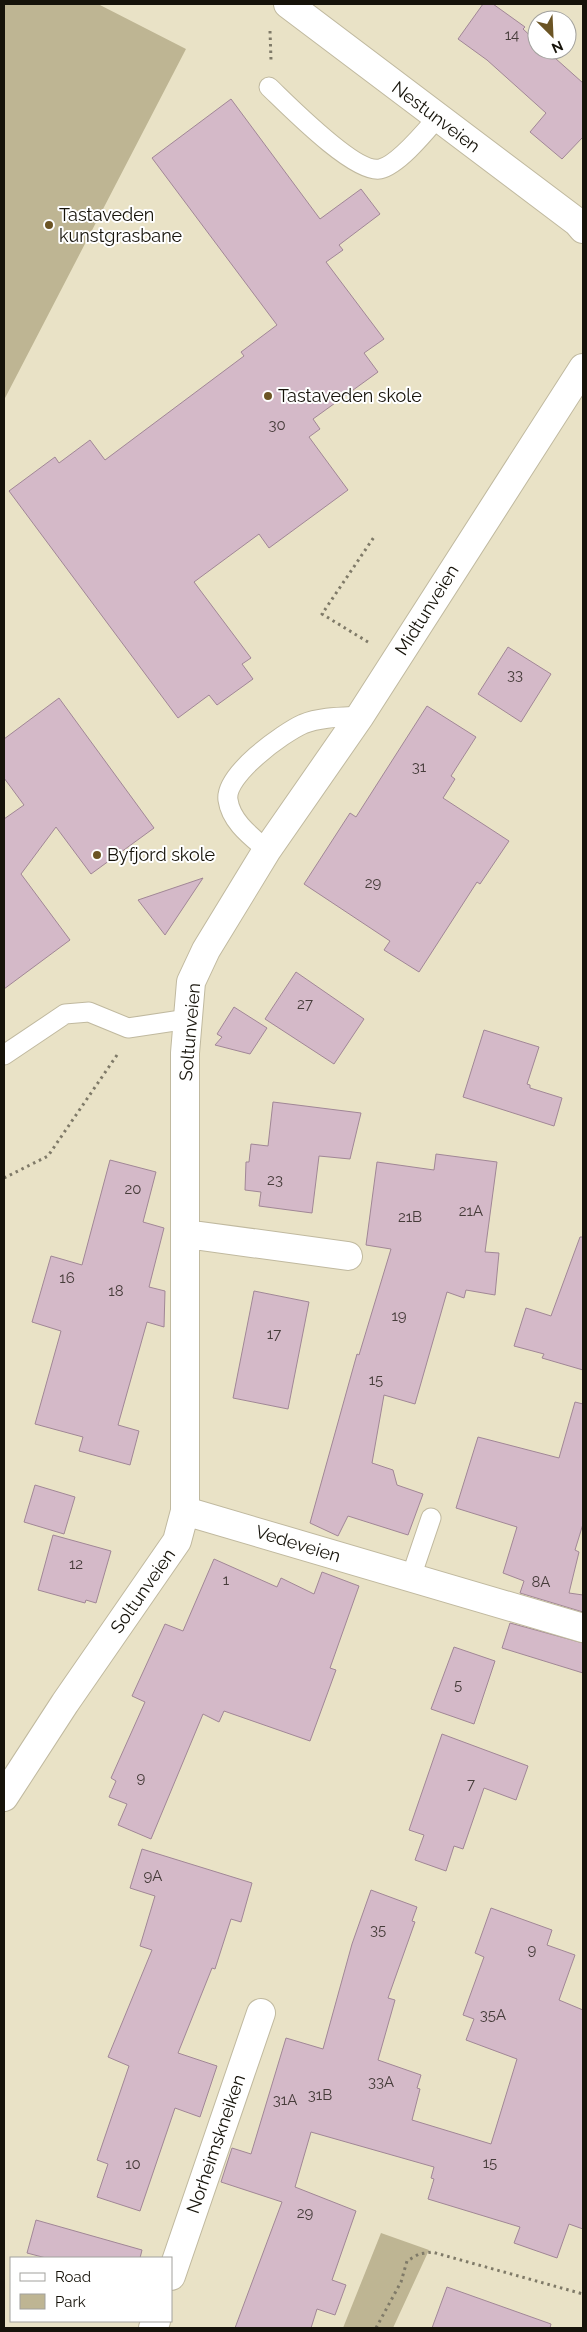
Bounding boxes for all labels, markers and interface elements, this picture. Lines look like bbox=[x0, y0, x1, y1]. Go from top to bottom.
north arrow bbox=[527, 10, 577, 60]
house number: 14 bbox=[505, 26, 519, 44]
text: N bbox=[549, 37, 565, 56]
street label: Nestunveien bbox=[388, 77, 484, 157]
place label: Tastaveden kunstgrasbane bbox=[59, 204, 183, 246]
marker: Tastaveden kunstgrasbane bbox=[43, 219, 55, 231]
place label: Tastaveden skole bbox=[278, 385, 422, 406]
marker: Tastaveden skole bbox=[262, 390, 274, 402]
house number: 30 bbox=[268, 416, 286, 434]
street label: Midtunveien bbox=[390, 561, 463, 659]
house number: 33 bbox=[507, 666, 523, 684]
house number: 31 bbox=[412, 758, 427, 776]
place label: Byfjord skole bbox=[107, 844, 216, 865]
marker: Byfjord skole bbox=[91, 849, 103, 861]
house number: 29 bbox=[365, 874, 382, 892]
street label: Soltunveien bbox=[175, 982, 204, 1082]
house number: 27 bbox=[297, 995, 313, 1013]
house number: 23 bbox=[267, 1171, 283, 1189]
house number: 20 bbox=[125, 1180, 142, 1198]
house number: 21A bbox=[459, 1202, 483, 1220]
house number: 21B bbox=[398, 1208, 422, 1226]
house number: 16 bbox=[59, 1269, 75, 1287]
house number: 18 bbox=[108, 1282, 124, 1300]
house number: 19 bbox=[391, 1307, 407, 1325]
house number: 17 bbox=[267, 1325, 281, 1343]
house number: 15 bbox=[369, 1371, 383, 1389]
street label: Vedeveien bbox=[253, 1521, 343, 1566]
street label: Soltunveien bbox=[106, 1544, 179, 1637]
house number: 12 bbox=[69, 1555, 83, 1573]
house number: 1 bbox=[223, 1571, 230, 1589]
house number: 8A bbox=[532, 1573, 550, 1591]
house number: 5 bbox=[454, 1676, 462, 1694]
house number: 9 bbox=[137, 1769, 146, 1787]
house number: 7 bbox=[467, 1775, 475, 1793]
house number: 9A bbox=[144, 1867, 162, 1885]
house number: 35 bbox=[370, 1921, 386, 1939]
house number: 9 bbox=[528, 1941, 537, 1959]
house number: 35A bbox=[480, 2006, 506, 2024]
street label: Norheimskneiken bbox=[182, 2072, 249, 2216]
house number: 33A bbox=[368, 2073, 394, 2091]
house number: 31B bbox=[308, 2086, 332, 2104]
house number: 31A bbox=[273, 2091, 297, 2109]
house number: 15 bbox=[483, 2154, 497, 2172]
house number: 10 bbox=[125, 2155, 141, 2173]
house number: 29 bbox=[297, 2204, 314, 2222]
legend bbox=[10, 2257, 172, 2322]
text: Road bbox=[55, 2268, 91, 2286]
text: Park bbox=[55, 2293, 86, 2311]

